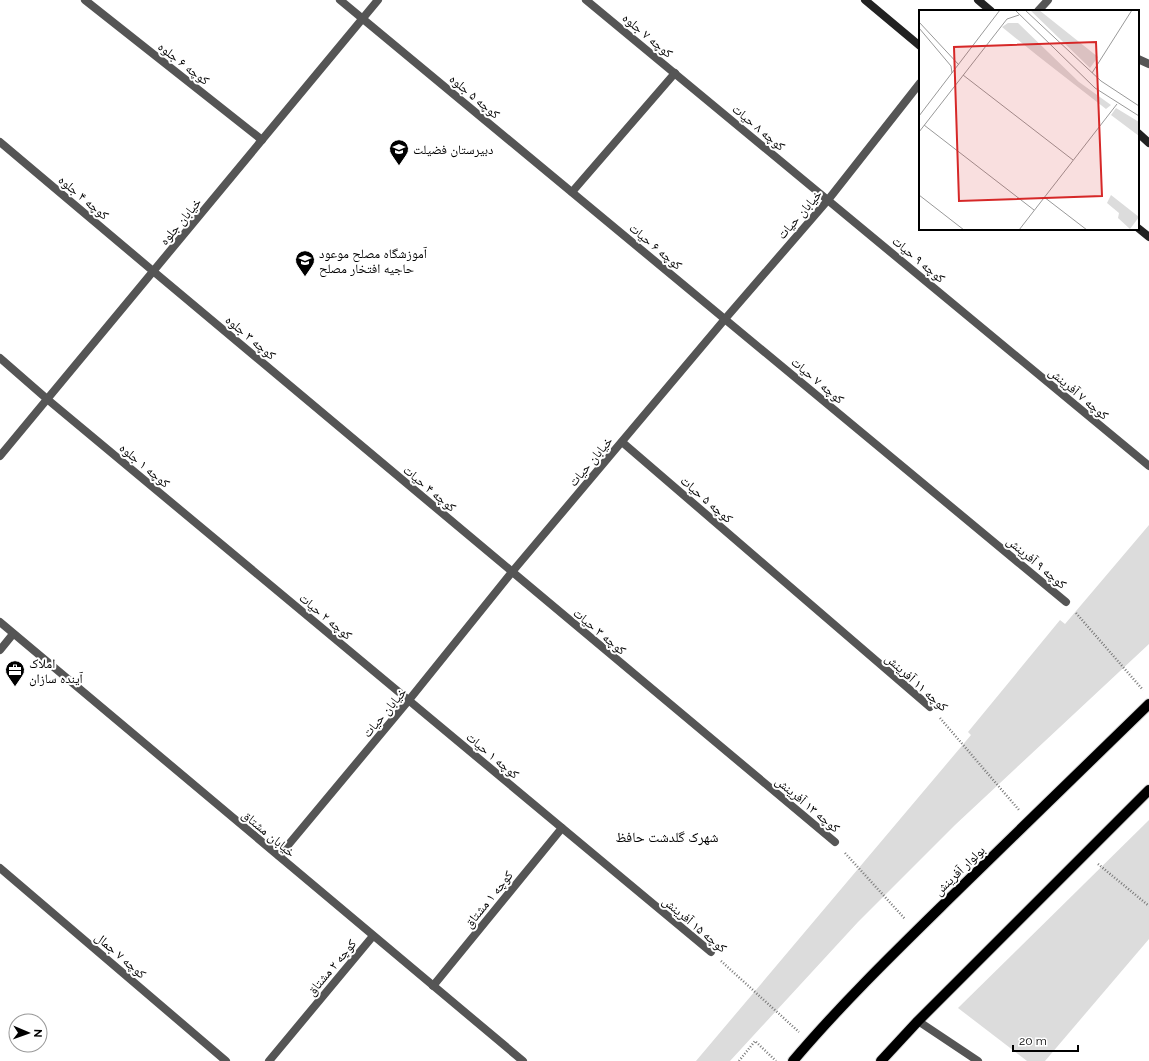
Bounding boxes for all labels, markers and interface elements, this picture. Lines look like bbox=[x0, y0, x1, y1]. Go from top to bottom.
street label: کوچه ۷ جلوه bbox=[619, 10, 676, 62]
inset map bbox=[919, 10, 1139, 230]
street label: کوچه ۶ جلوه bbox=[154, 39, 213, 89]
street label: کوچه ۵ جلوه bbox=[446, 71, 503, 123]
street label: کوچه ۸ حیات bbox=[729, 101, 789, 155]
school or university icon: دبیرستان فضیلت bbox=[388, 138, 410, 166]
place label: دبیرستان فضیلت bbox=[413, 142, 493, 158]
street label: کوچه ۴ جلوه bbox=[55, 172, 112, 224]
street label: خیابان حیات bbox=[774, 187, 826, 243]
street label: خیابان جلوه bbox=[156, 195, 205, 249]
street label: کوچه ۶ حیات bbox=[626, 220, 686, 274]
street label: کوچه ۹ حیات bbox=[889, 233, 949, 287]
place label: آموزشگاه مصلح موعود حاجیه افتخار مصلح bbox=[319, 246, 427, 278]
school or university icon: آموزشگاه مصلح موعود حاجیه افتخار مصلح bbox=[294, 249, 316, 277]
street label: کوچه ۳ جلوه bbox=[222, 312, 279, 364]
street label: کوچه ۷ حیات bbox=[788, 354, 848, 408]
street label: کوچه ۷ آفرینش bbox=[1045, 364, 1112, 424]
street label: خیابان حیات bbox=[565, 433, 616, 490]
street label: کوچه ۱ جلوه bbox=[116, 440, 173, 492]
street label: کوچه ۴ حیات bbox=[400, 462, 460, 516]
street label: کوچه ۵ حیات bbox=[677, 473, 736, 527]
street label: کوچه ۹ آفرینش bbox=[1003, 533, 1070, 593]
street label: کوچه ۲ حیات bbox=[296, 590, 356, 644]
street label: کوچه ۳ حیات bbox=[570, 605, 630, 659]
street label: کوچه ۱۱ آفرینش bbox=[882, 650, 952, 716]
place label: املاک آینده سازان bbox=[29, 656, 83, 687]
office icon: املاک آینده سازان bbox=[4, 659, 26, 687]
street label: خیابان حیات bbox=[359, 684, 410, 741]
street label: کوچه ۱ حیات bbox=[463, 729, 523, 783]
street label: کوچه ۱۳ آفرینش bbox=[772, 773, 843, 837]
street label: خیابان مشتاق bbox=[238, 807, 298, 861]
district label: شهرک گلدشت حافظ bbox=[615, 829, 719, 846]
street label: بولوار آفرینش bbox=[931, 842, 989, 899]
street label: کوچه ۱ مشتاق bbox=[461, 867, 517, 931]
street label: کوچه ۱۵ آفرینش bbox=[659, 893, 730, 957]
street label: کوچه ۷ جمال bbox=[91, 929, 150, 983]
street label: کوچه ۲ مشتاق bbox=[303, 936, 360, 999]
north arrow bbox=[8, 1013, 48, 1053]
scale bar bbox=[1013, 1027, 1078, 1053]
text: N bbox=[31, 1029, 44, 1038]
text: 20 m bbox=[1019, 1034, 1047, 1048]

